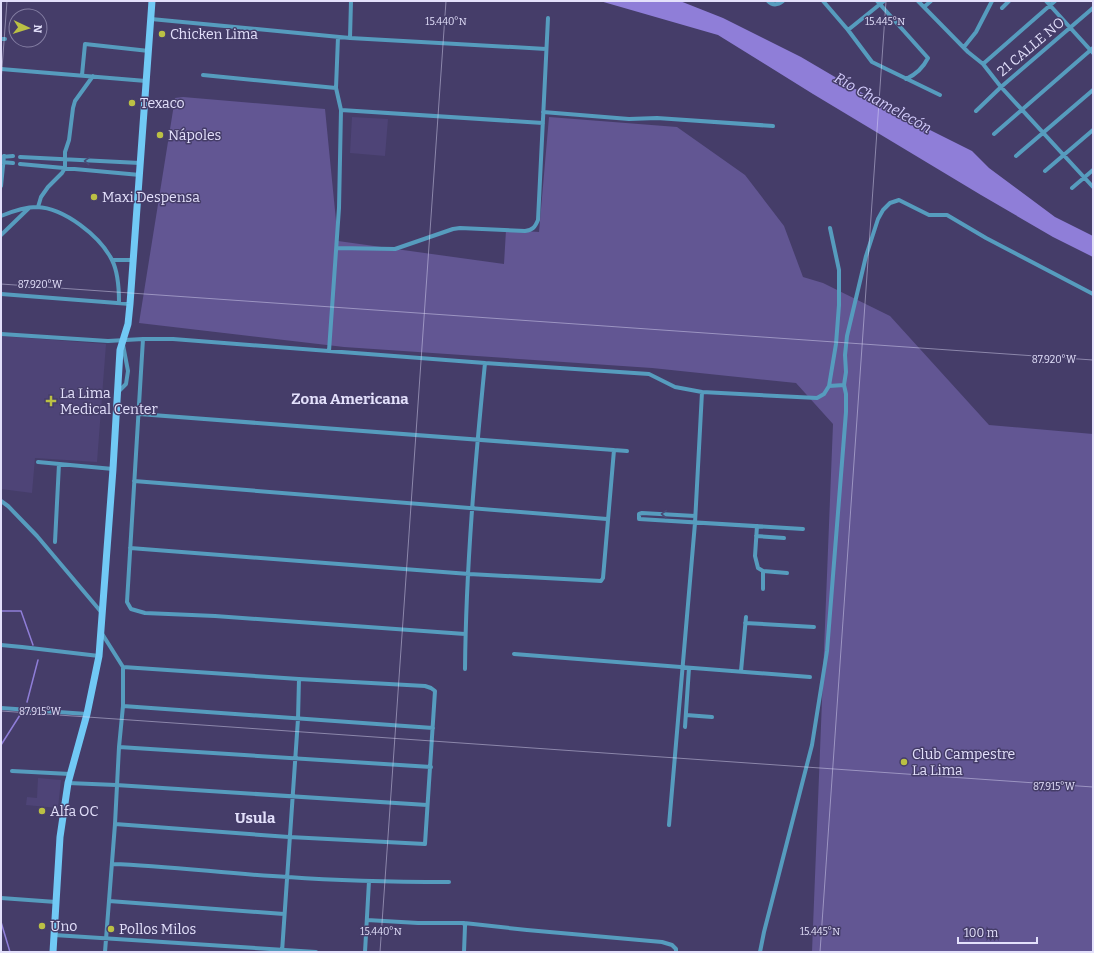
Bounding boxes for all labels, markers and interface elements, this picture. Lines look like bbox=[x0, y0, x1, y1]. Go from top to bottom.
north arrow bbox=[8, 8, 48, 48]
street label: 21 CALLE NO bbox=[994, 14, 1068, 80]
text: 15.440°N bbox=[425, 16, 467, 28]
text: 15.445°N bbox=[865, 16, 905, 28]
text: N bbox=[31, 24, 44, 34]
place label: Chicken Lima bbox=[170, 26, 258, 43]
marker: Chicken Lima bbox=[157, 29, 167, 39]
water label: Río Chamelecón bbox=[831, 69, 935, 137]
place label: Texaco bbox=[140, 95, 185, 112]
marker: Texaco bbox=[127, 98, 137, 108]
place label: Nápoles bbox=[168, 127, 221, 144]
marker: Nápoles bbox=[155, 130, 165, 140]
one-way arrow bbox=[84, 156, 90, 165]
place label: Maxi Despensa bbox=[102, 189, 200, 206]
marker: Maxi Despensa bbox=[89, 192, 99, 202]
text: 87.920°W bbox=[18, 279, 63, 291]
text: 87.920°W bbox=[1032, 354, 1077, 366]
place label: La Lima Medical Center bbox=[60, 385, 158, 418]
district label: Zona Americana bbox=[291, 390, 409, 408]
marker: La Lima Medical Center bbox=[45, 395, 57, 407]
one-way arrow bbox=[661, 509, 667, 518]
text: 87.915°W bbox=[19, 706, 62, 718]
place label: Club Campestre La Lima bbox=[912, 746, 1015, 779]
marker: Club Campestre La Lima bbox=[899, 757, 909, 767]
text: 87.915°W bbox=[1033, 781, 1076, 793]
place label: Alfa OC bbox=[50, 803, 98, 820]
marker: Alfa OC bbox=[37, 806, 47, 816]
district label: Usula bbox=[235, 809, 276, 827]
place label: Uno bbox=[50, 918, 77, 935]
scale bar bbox=[958, 919, 1037, 945]
marker: Uno bbox=[37, 921, 47, 931]
place label: Pollos Milos bbox=[119, 921, 196, 938]
marker: Pollos Milos bbox=[106, 924, 116, 934]
text: 15.440°N bbox=[360, 926, 402, 938]
text: 15.445°N bbox=[800, 926, 840, 938]
text: 100 m bbox=[964, 926, 999, 940]

